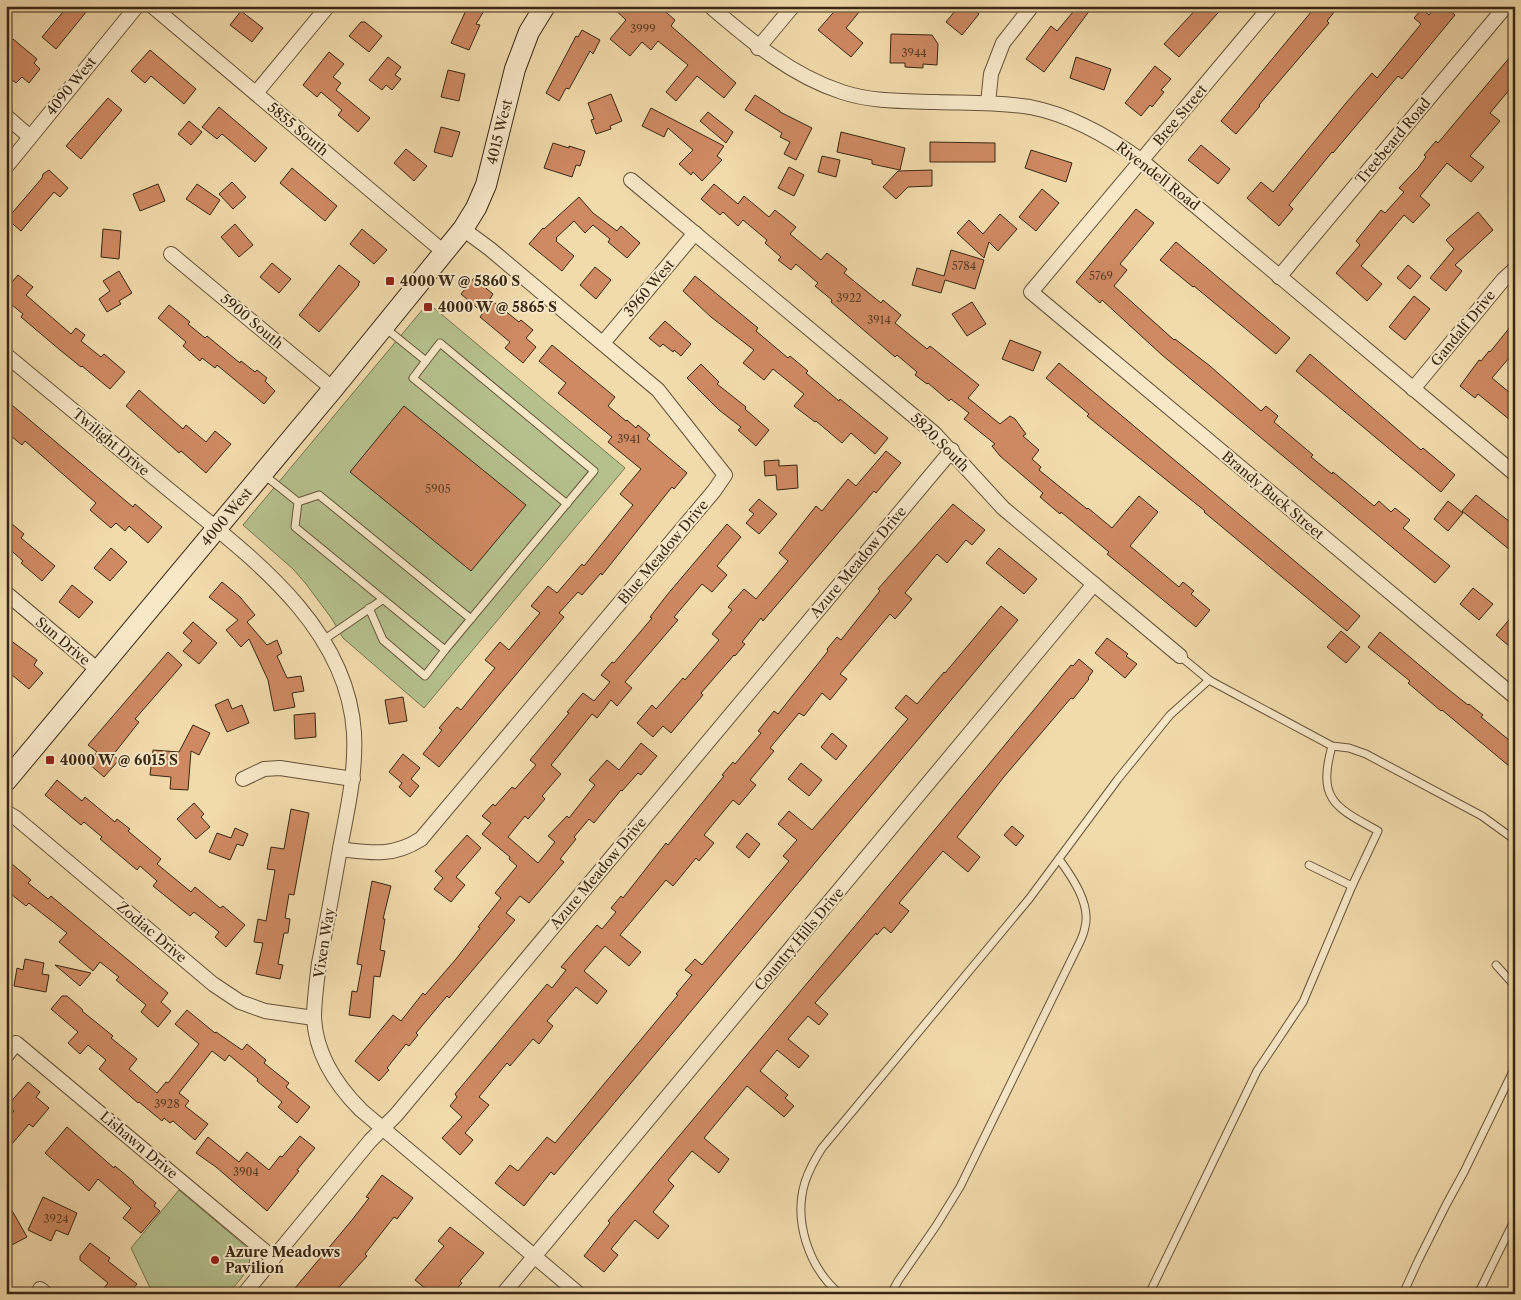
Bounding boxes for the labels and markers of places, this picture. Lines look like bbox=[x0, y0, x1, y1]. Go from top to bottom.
place label: 4000 W @ 5860 S bbox=[400, 272, 520, 290]
marker: 4000 W @ 5860 S bbox=[384, 275, 396, 287]
place label: 4000 W @ 5865 S bbox=[438, 298, 557, 316]
marker: 4000 W @ 5865 S bbox=[422, 301, 434, 313]
place label: 4000 W @ 6015 S bbox=[60, 751, 178, 769]
marker: 4000 W @ 6015 S bbox=[44, 754, 56, 766]
place label: Azure Meadows Pavilion bbox=[224, 1243, 340, 1277]
marker: Azure Meadows Pavilion bbox=[209, 1254, 221, 1266]

